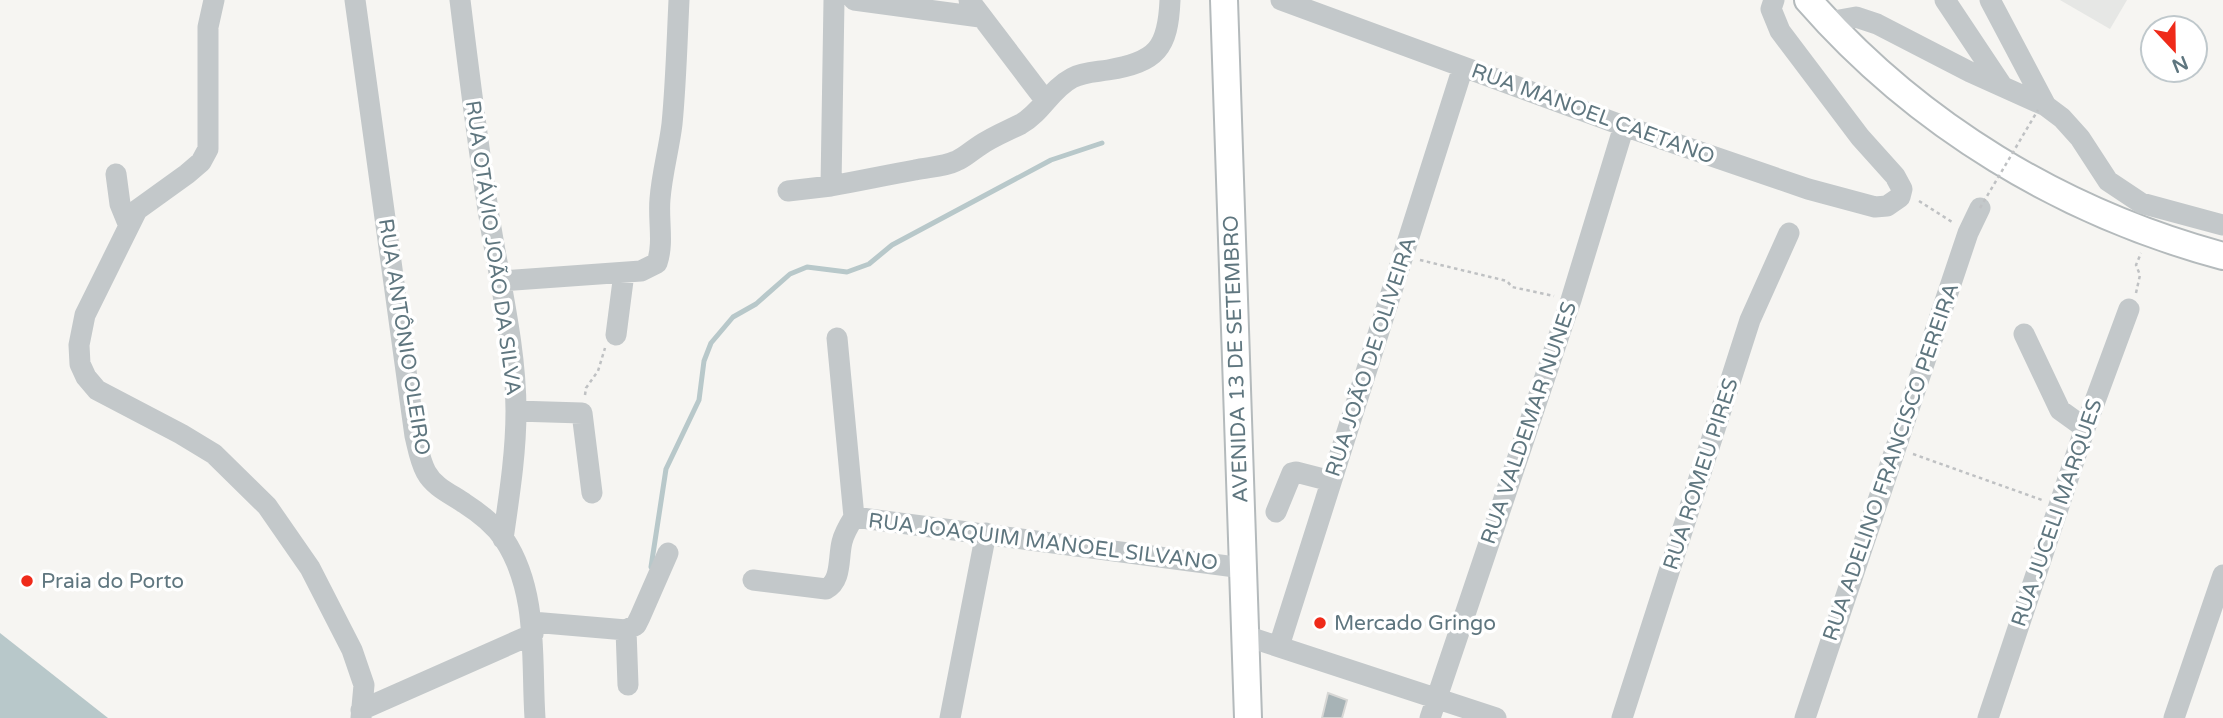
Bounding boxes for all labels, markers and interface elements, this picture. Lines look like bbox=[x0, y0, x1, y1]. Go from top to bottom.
north arrow bbox=[2139, 14, 2209, 84]
text: N bbox=[2169, 51, 2191, 77]
street label: RUA MANOEL CAETANO bbox=[1468, 58, 1718, 170]
street label: RUA OTÁVIO JOÃO DA SILVA bbox=[460, 99, 526, 397]
street label: AVENIDA 13 DE SETEMBRO bbox=[1218, 215, 1254, 503]
street label: RUA ANTÔNIO OLEIRO bbox=[373, 217, 435, 457]
street label: RUA JOÃO DE OLIVEIRA bbox=[1320, 234, 1422, 480]
street label: RUA ADELINO FRANCISCO PEREIRA bbox=[1818, 280, 1964, 644]
street label: RUA VALDEMAR NUNES bbox=[1476, 299, 1582, 547]
street label: RUA ROMEU PIRES bbox=[1658, 375, 1744, 573]
street label: RUA JUCELI MARQUES bbox=[2006, 396, 2108, 630]
street label: RUA JOAQUIM MANOEL SILVANO bbox=[867, 508, 1219, 576]
place label: Praia do Porto bbox=[41, 569, 184, 594]
marker: Praia do Porto bbox=[19, 573, 35, 589]
place label: Mercado Gringo bbox=[1334, 611, 1496, 636]
marker: Mercado Gringo bbox=[1312, 615, 1328, 631]

